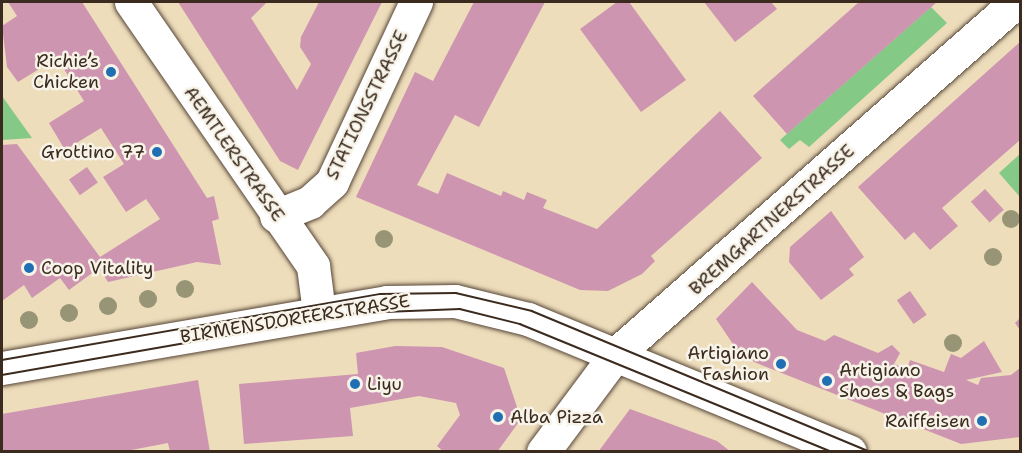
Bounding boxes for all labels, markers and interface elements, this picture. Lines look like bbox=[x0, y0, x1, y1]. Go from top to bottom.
street label: STATIONSSTRASSE bbox=[321, 27, 413, 183]
place label: Richie’s Chicken bbox=[33, 51, 99, 94]
marker: Richie’s Chicken bbox=[104, 65, 118, 79]
street label: AEMTLERSTRASSE bbox=[179, 82, 289, 226]
street label: BREMGARTNERSTRASSE bbox=[685, 140, 859, 300]
place label: Grottino 77 bbox=[41, 141, 145, 163]
marker: Grottino 77 bbox=[150, 145, 164, 159]
place label: Coop Vitality bbox=[41, 257, 153, 279]
marker: Coop Vitality bbox=[22, 261, 36, 275]
street label: BIRMENSDORFERSTRASSE bbox=[179, 290, 411, 348]
place label: Artigiano Fashion bbox=[687, 343, 769, 386]
marker: Artigiano Fashion bbox=[774, 357, 788, 371]
place label: Artigiano Shoes & Bags bbox=[839, 360, 954, 403]
place label: Liyu bbox=[367, 373, 402, 395]
marker: Artigiano Shoes & Bags bbox=[820, 374, 834, 388]
marker: Liyu bbox=[348, 377, 362, 391]
place label: Alba Pizza bbox=[510, 406, 603, 428]
marker: Alba Pizza bbox=[491, 410, 505, 424]
place label: Raiffeisen bbox=[885, 410, 970, 432]
marker: Raiffeisen bbox=[975, 414, 989, 428]

